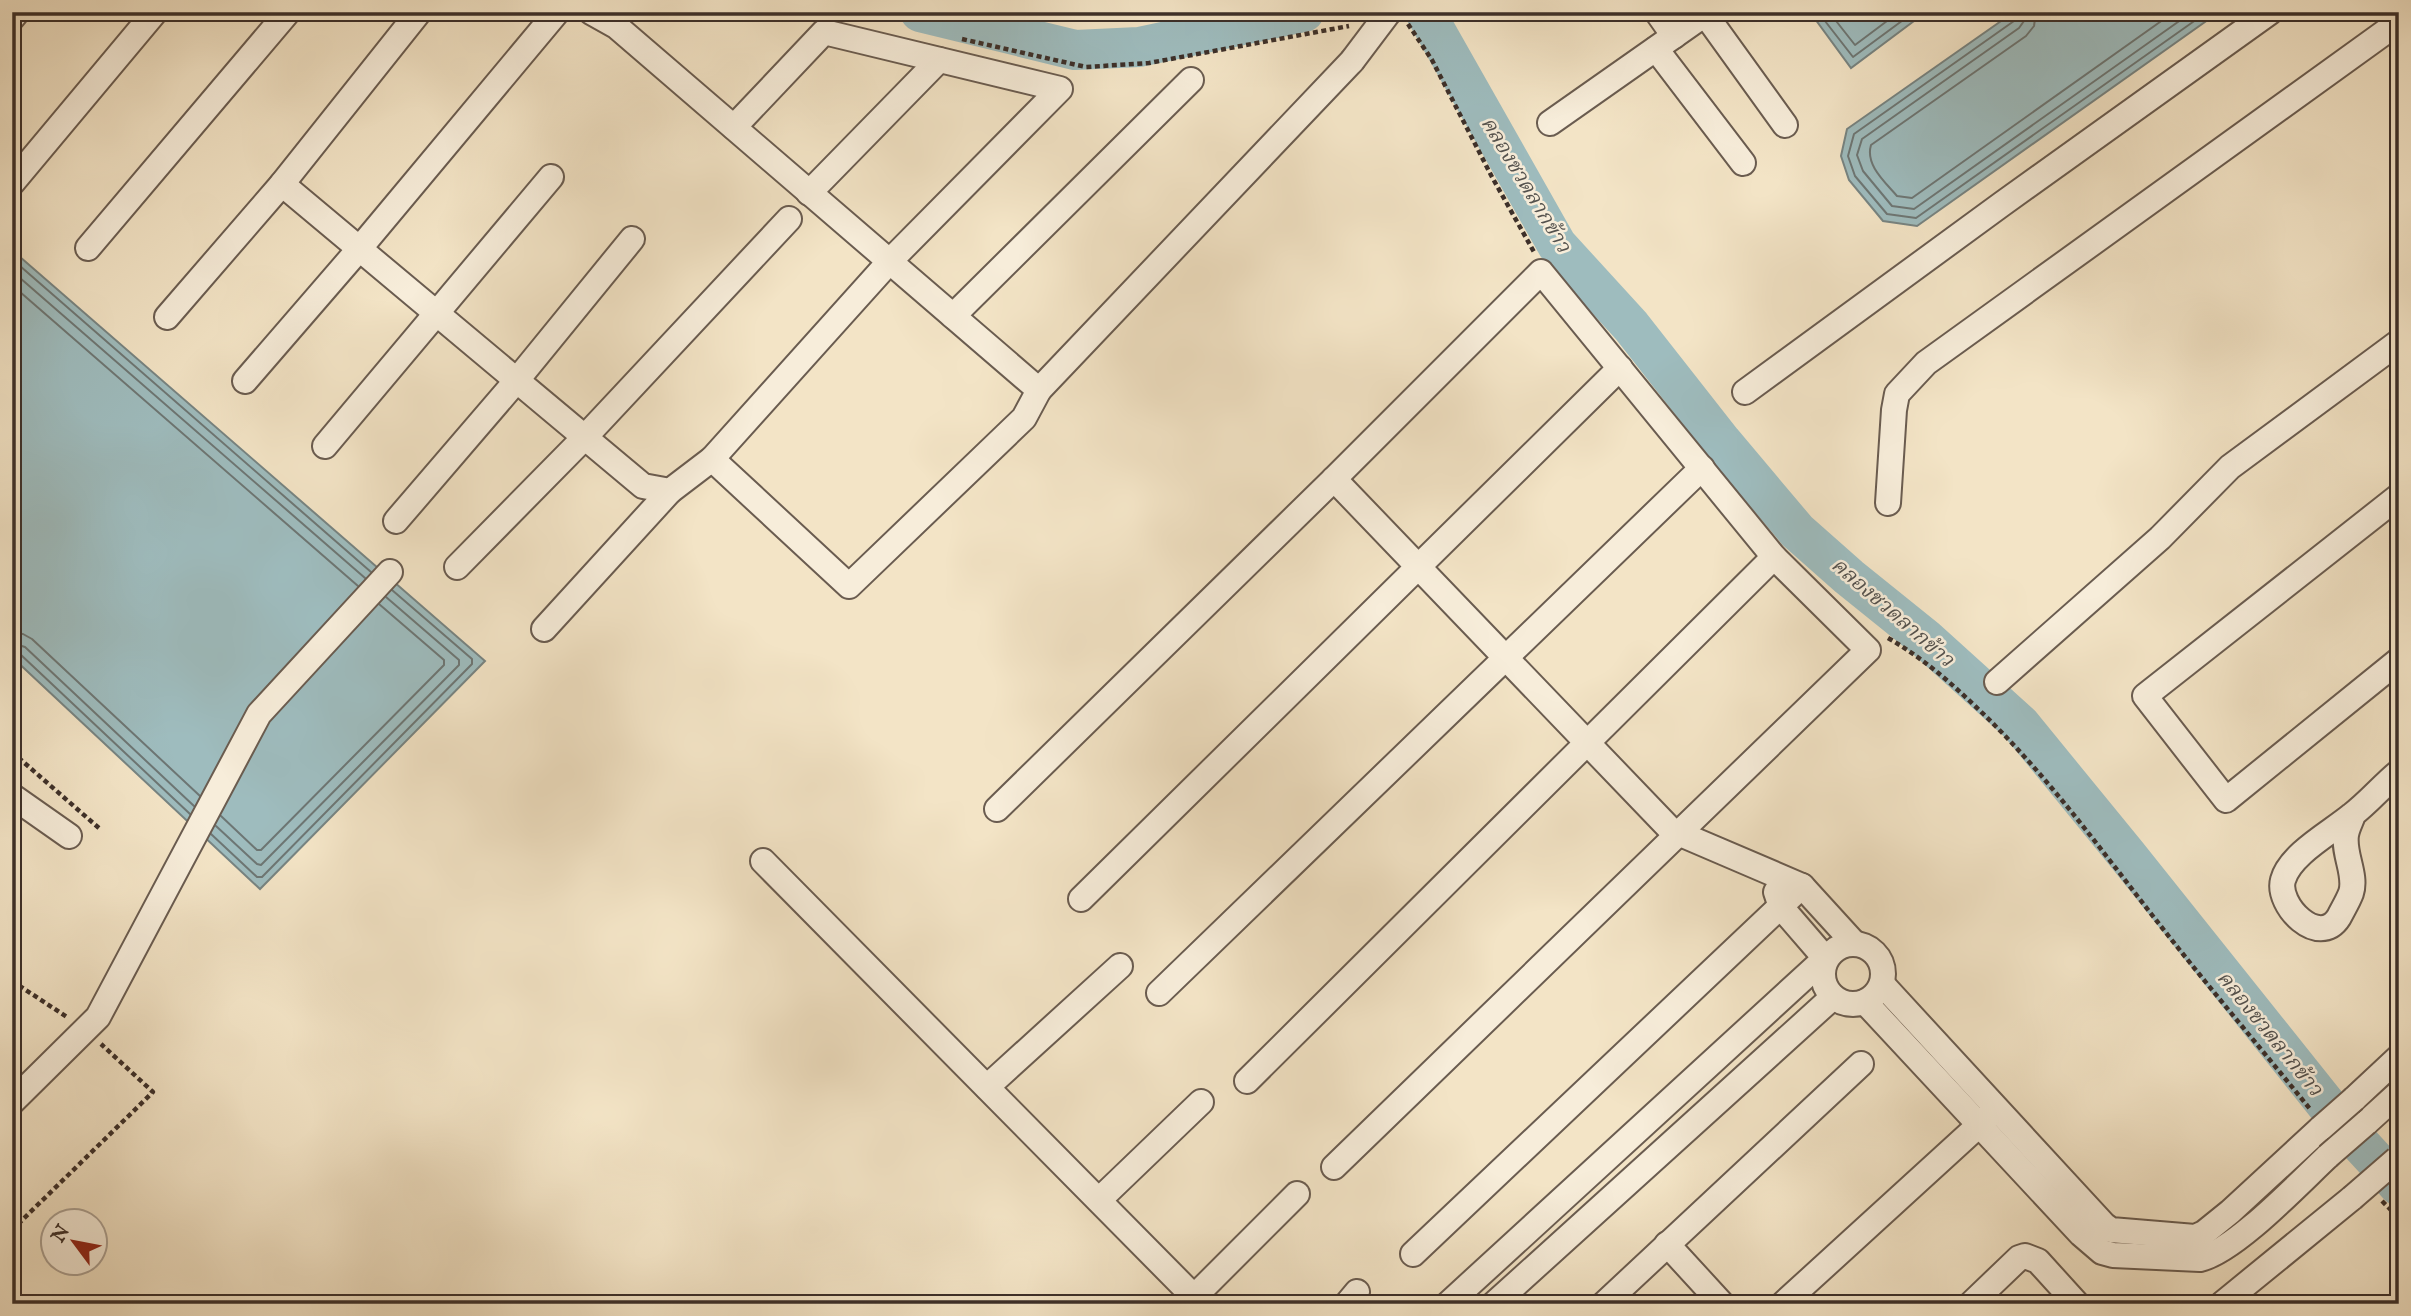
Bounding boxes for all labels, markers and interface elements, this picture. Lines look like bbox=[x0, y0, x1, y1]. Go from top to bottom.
water label: คลองชวดลากข้าว bbox=[1474, 112, 1577, 259]
water label: คลองชวดลากข้าว bbox=[1825, 552, 1960, 674]
water label: คลองชวดลากข้าว bbox=[2210, 966, 2329, 1103]
north arrow bbox=[38, 1208, 108, 1278]
text: N bbox=[46, 1220, 76, 1248]

